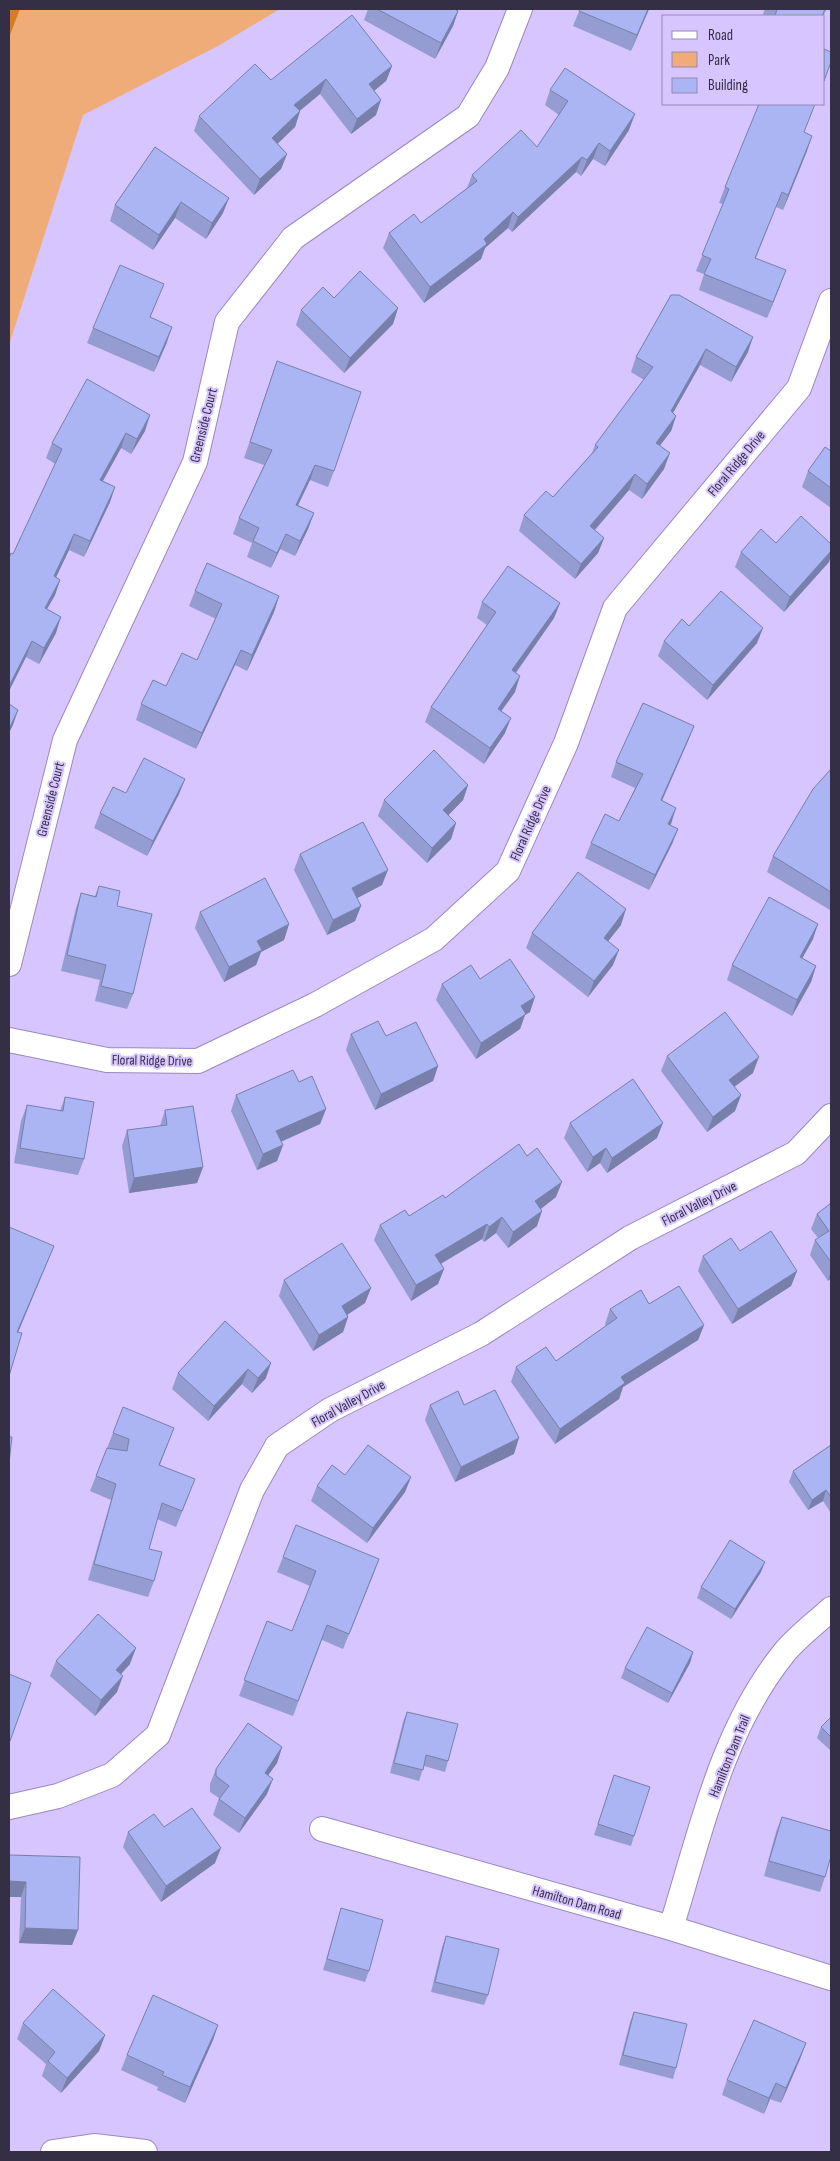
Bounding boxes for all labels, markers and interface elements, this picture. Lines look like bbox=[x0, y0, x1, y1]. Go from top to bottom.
legend bbox=[662, 15, 825, 105]
text: Road bbox=[708, 26, 733, 45]
text: Park bbox=[708, 51, 730, 70]
text: Building bbox=[708, 76, 748, 95]
street label: Greenside Court bbox=[186, 386, 221, 464]
street label: Floral Ridge Drive bbox=[704, 427, 769, 500]
street label: Greenside Court bbox=[33, 760, 68, 838]
street label: Floral Ridge Drive bbox=[506, 783, 555, 863]
street label: Floral Ridge Drive bbox=[112, 1051, 192, 1070]
street label: Floral Valley Drive bbox=[659, 1177, 740, 1230]
street label: Floral Valley Drive bbox=[308, 1376, 388, 1431]
street label: Hamilton Dam Trail bbox=[705, 1713, 754, 1800]
street label: Hamilton Dam Road bbox=[530, 1882, 623, 1923]

